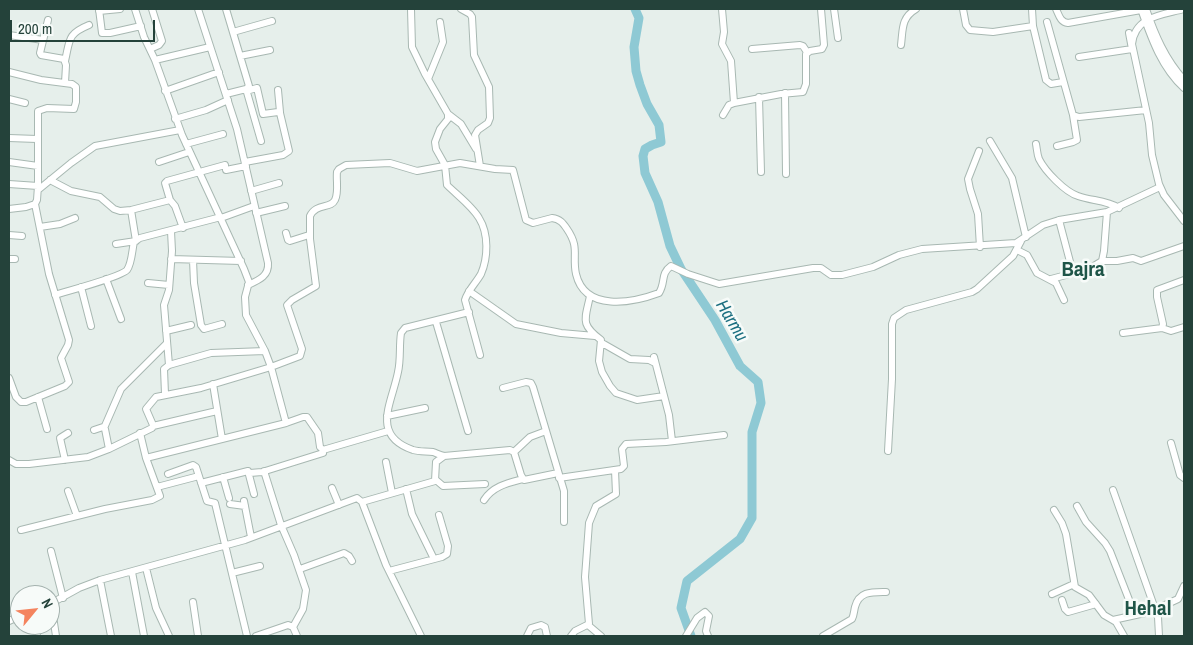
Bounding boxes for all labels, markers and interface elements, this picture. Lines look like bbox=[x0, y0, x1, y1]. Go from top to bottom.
scale bar bbox=[12, 10, 158, 42]
text: 200 m bbox=[18, 18, 52, 39]
district label: Bajra bbox=[1061, 257, 1105, 283]
water label: Harmu bbox=[710, 296, 752, 346]
north arrow bbox=[10, 585, 60, 635]
text: N bbox=[37, 596, 57, 611]
district label: Hehal bbox=[1125, 596, 1171, 622]

